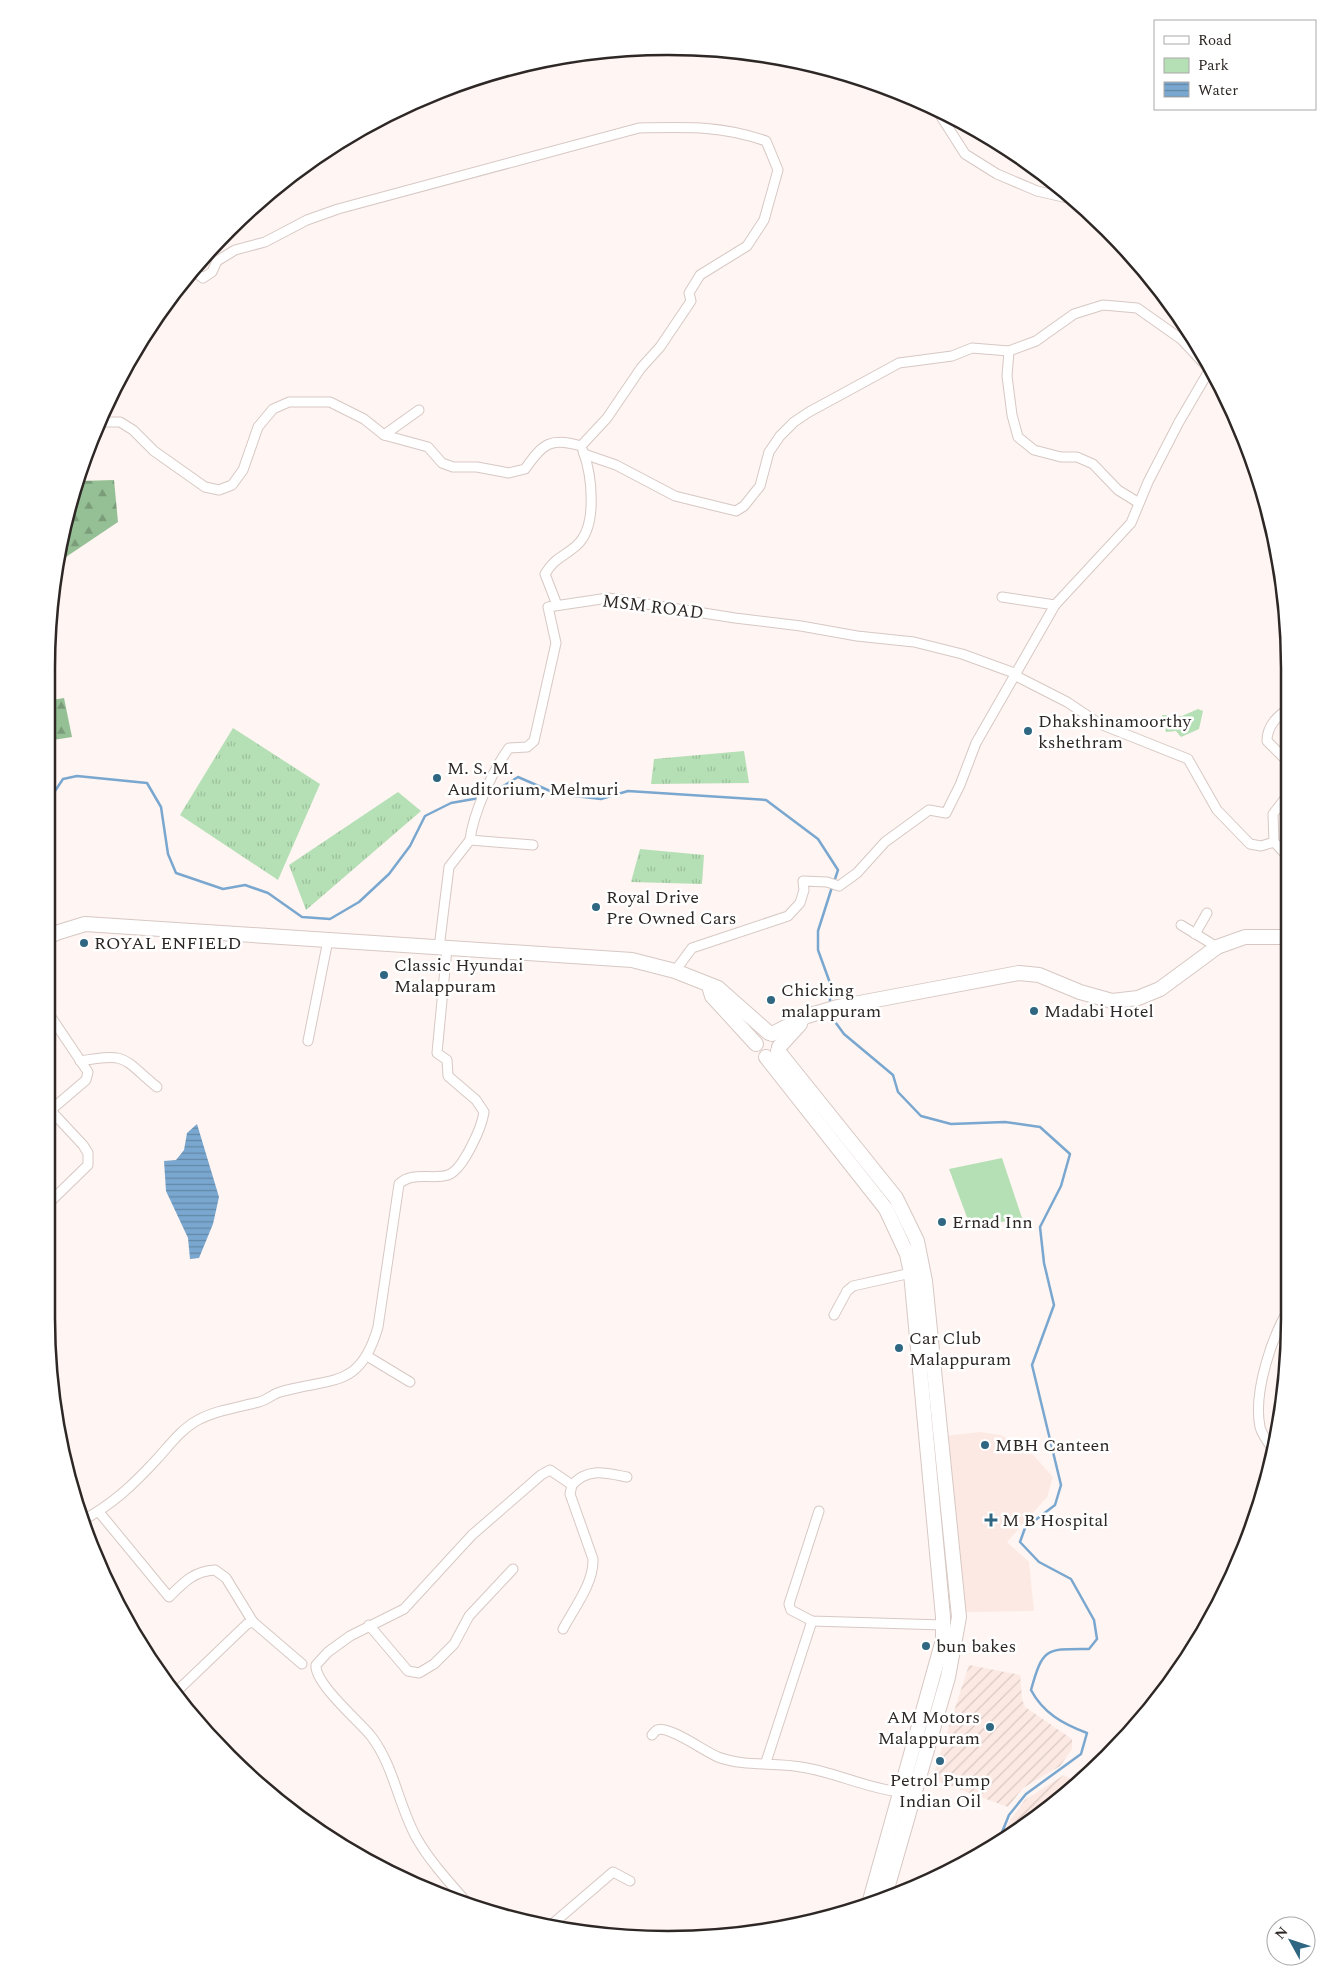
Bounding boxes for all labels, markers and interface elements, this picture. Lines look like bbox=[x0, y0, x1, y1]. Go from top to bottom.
legend bbox=[1154, 20, 1316, 110]
text: Road bbox=[1198, 29, 1232, 52]
text: Park bbox=[1198, 54, 1229, 77]
text: Water bbox=[1198, 79, 1238, 102]
street label: MSM ROAD bbox=[601, 587, 705, 627]
place label: Dhakshinamoorthy kshethram bbox=[1038, 708, 1193, 756]
marker: Dhakshinamoorthy kshethram bbox=[1022, 725, 1034, 737]
place label: M. S. M. Auditorium, Melmuri bbox=[447, 755, 619, 803]
marker: M. S. M. Auditorium, Melmuri bbox=[431, 772, 443, 784]
place label: Royal Drive Pre Owned Cars bbox=[606, 884, 737, 932]
marker: Royal Drive Pre Owned Cars bbox=[590, 901, 602, 913]
place label: ROYAL ENFIELD bbox=[94, 930, 241, 957]
marker: ROYAL ENFIELD bbox=[78, 937, 90, 949]
place label: Classic Hyundai Malappuram bbox=[394, 952, 524, 1000]
marker: Classic Hyundai Malappuram bbox=[378, 969, 390, 981]
place label: Chicking malappuram bbox=[781, 977, 881, 1025]
marker: Chicking malappuram bbox=[765, 994, 777, 1006]
place label: Madabi Hotel bbox=[1044, 998, 1154, 1025]
marker: Madabi Hotel bbox=[1028, 1005, 1040, 1017]
place label: Ernad Inn bbox=[952, 1209, 1033, 1236]
marker: Ernad Inn bbox=[936, 1216, 948, 1228]
place label: Car Club Malappuram bbox=[909, 1325, 1011, 1373]
marker: Car Club Malappuram bbox=[893, 1342, 905, 1354]
place label: MBH Canteen bbox=[995, 1432, 1110, 1459]
marker: MBH Canteen bbox=[979, 1439, 991, 1451]
place label: M B Hospital bbox=[1002, 1507, 1108, 1534]
marker: M B Hospital bbox=[984, 1513, 998, 1527]
place label: bun bakes bbox=[936, 1633, 1016, 1660]
marker: bun bakes bbox=[920, 1640, 932, 1652]
place label: AM Motors Malappuram bbox=[878, 1704, 980, 1752]
marker: AM Motors Malappuram bbox=[984, 1721, 996, 1733]
marker: Petrol Pump Indian Oil bbox=[934, 1755, 946, 1767]
place label: Petrol Pump Indian Oil bbox=[890, 1767, 990, 1815]
north arrow bbox=[1266, 1916, 1316, 1966]
text: N bbox=[1270, 1922, 1293, 1944]

